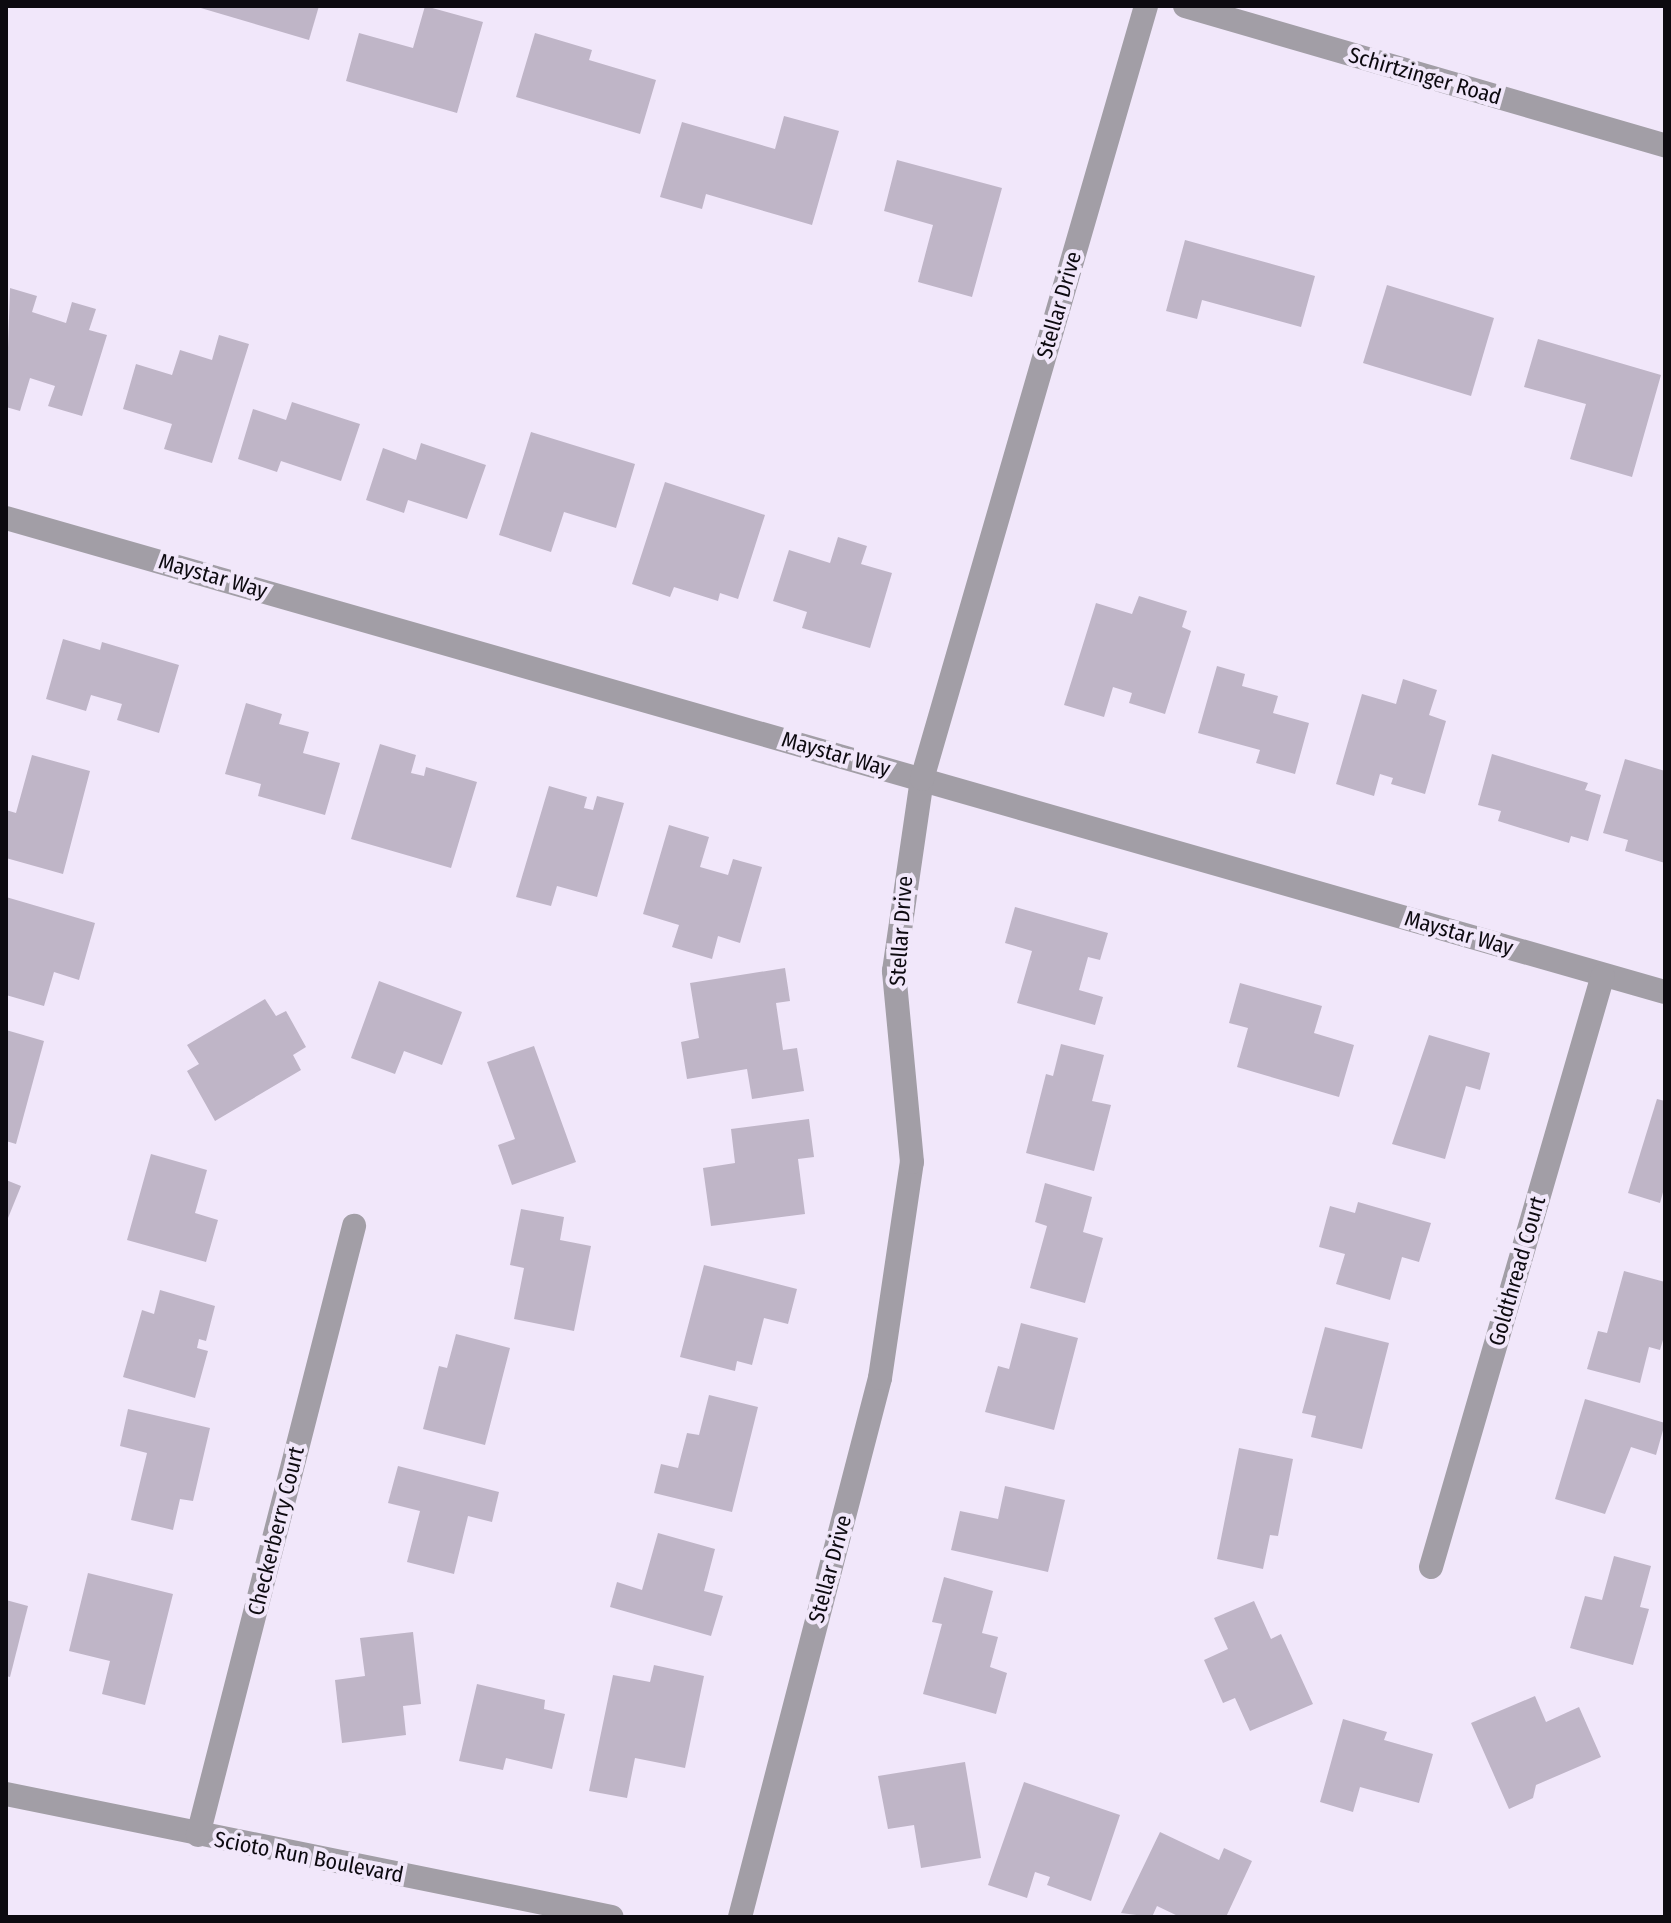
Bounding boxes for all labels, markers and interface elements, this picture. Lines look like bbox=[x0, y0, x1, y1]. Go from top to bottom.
street label: Schirtzinger Road bbox=[1346, 42, 1504, 110]
street label: Stellar Drive bbox=[1031, 248, 1087, 362]
street label: Maystar Way bbox=[156, 548, 270, 604]
street label: Maystar Way bbox=[779, 726, 893, 782]
street label: Stellar Drive bbox=[884, 875, 918, 987]
street label: Maystar Way bbox=[1402, 905, 1516, 961]
street label: Goldthread Court bbox=[1483, 1193, 1551, 1349]
street label: Checkerberry Court bbox=[242, 1444, 310, 1618]
street label: Stellar Drive bbox=[803, 1512, 857, 1626]
street label: Scioto Run Boulevard bbox=[212, 1826, 406, 1888]

